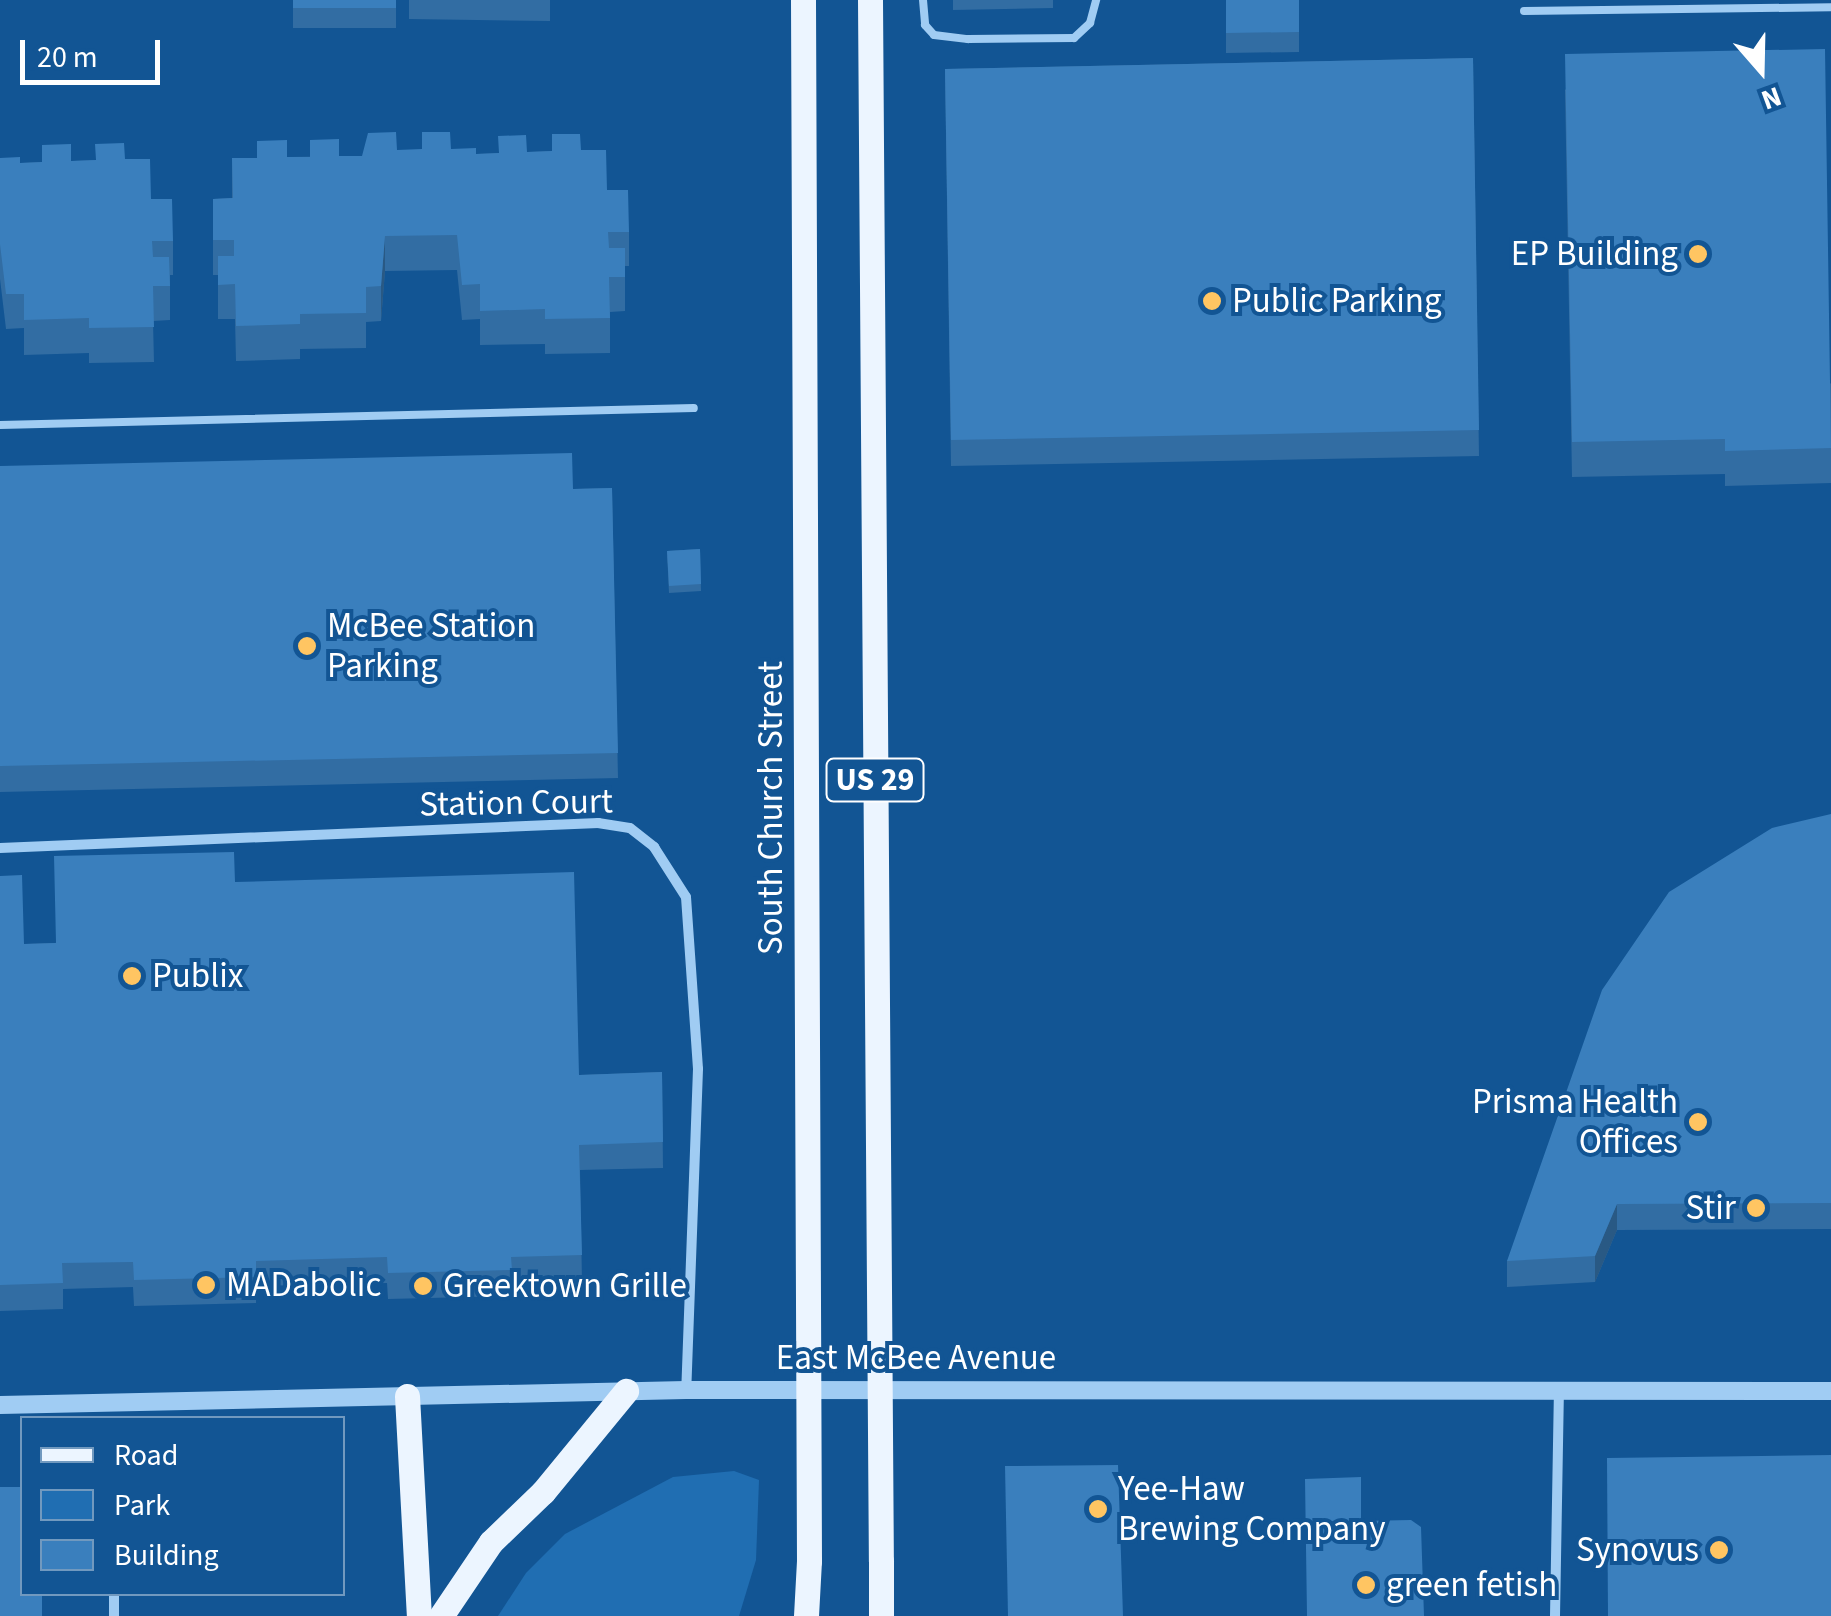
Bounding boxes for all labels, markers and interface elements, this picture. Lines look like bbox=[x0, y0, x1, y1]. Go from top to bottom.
scale bar bbox=[25, 20, 165, 82]
north arrow bbox=[1711, 20, 1811, 120]
text: 20 m bbox=[37, 36, 98, 79]
text: N bbox=[1756, 76, 1787, 120]
place label: EP Building bbox=[1511, 233, 1678, 275]
marker: EP Building bbox=[1687, 243, 1709, 265]
place label: Public Parking bbox=[1232, 280, 1442, 322]
marker: Public Parking bbox=[1201, 290, 1223, 312]
place label: McBee Station Parking bbox=[327, 605, 535, 687]
marker: McBee Station Parking bbox=[296, 635, 318, 657]
street label: South Church Street bbox=[750, 661, 792, 955]
road number: US 29 bbox=[825, 753, 925, 807]
street label: Station Court bbox=[419, 780, 613, 826]
place label: Publix bbox=[152, 955, 243, 997]
marker: Publix bbox=[121, 965, 143, 987]
place label: Prisma Health Offices bbox=[1472, 1081, 1678, 1163]
marker: Prisma Health Offices bbox=[1687, 1111, 1709, 1133]
place label: Stir bbox=[1686, 1187, 1736, 1229]
marker: Stir bbox=[1745, 1197, 1767, 1219]
place label: MADabolic bbox=[226, 1264, 381, 1306]
place label: Greektown Grille bbox=[443, 1265, 687, 1307]
marker: MADabolic bbox=[195, 1274, 217, 1296]
marker: Greektown Grille bbox=[412, 1275, 434, 1297]
street label: East McBee Avenue bbox=[776, 1337, 1056, 1379]
legend bbox=[20, 1416, 345, 1596]
text: Road bbox=[114, 1434, 178, 1477]
place label: Yee-Haw Brewing Company bbox=[1118, 1468, 1386, 1550]
text: Park bbox=[114, 1484, 170, 1527]
marker: Yee-Haw Brewing Company bbox=[1087, 1498, 1109, 1520]
place label: Synovus bbox=[1576, 1529, 1699, 1571]
text: Building bbox=[114, 1534, 219, 1577]
marker: Synovus bbox=[1708, 1539, 1730, 1561]
place label: green fetish bbox=[1386, 1564, 1557, 1606]
marker: green fetish bbox=[1355, 1574, 1377, 1596]

